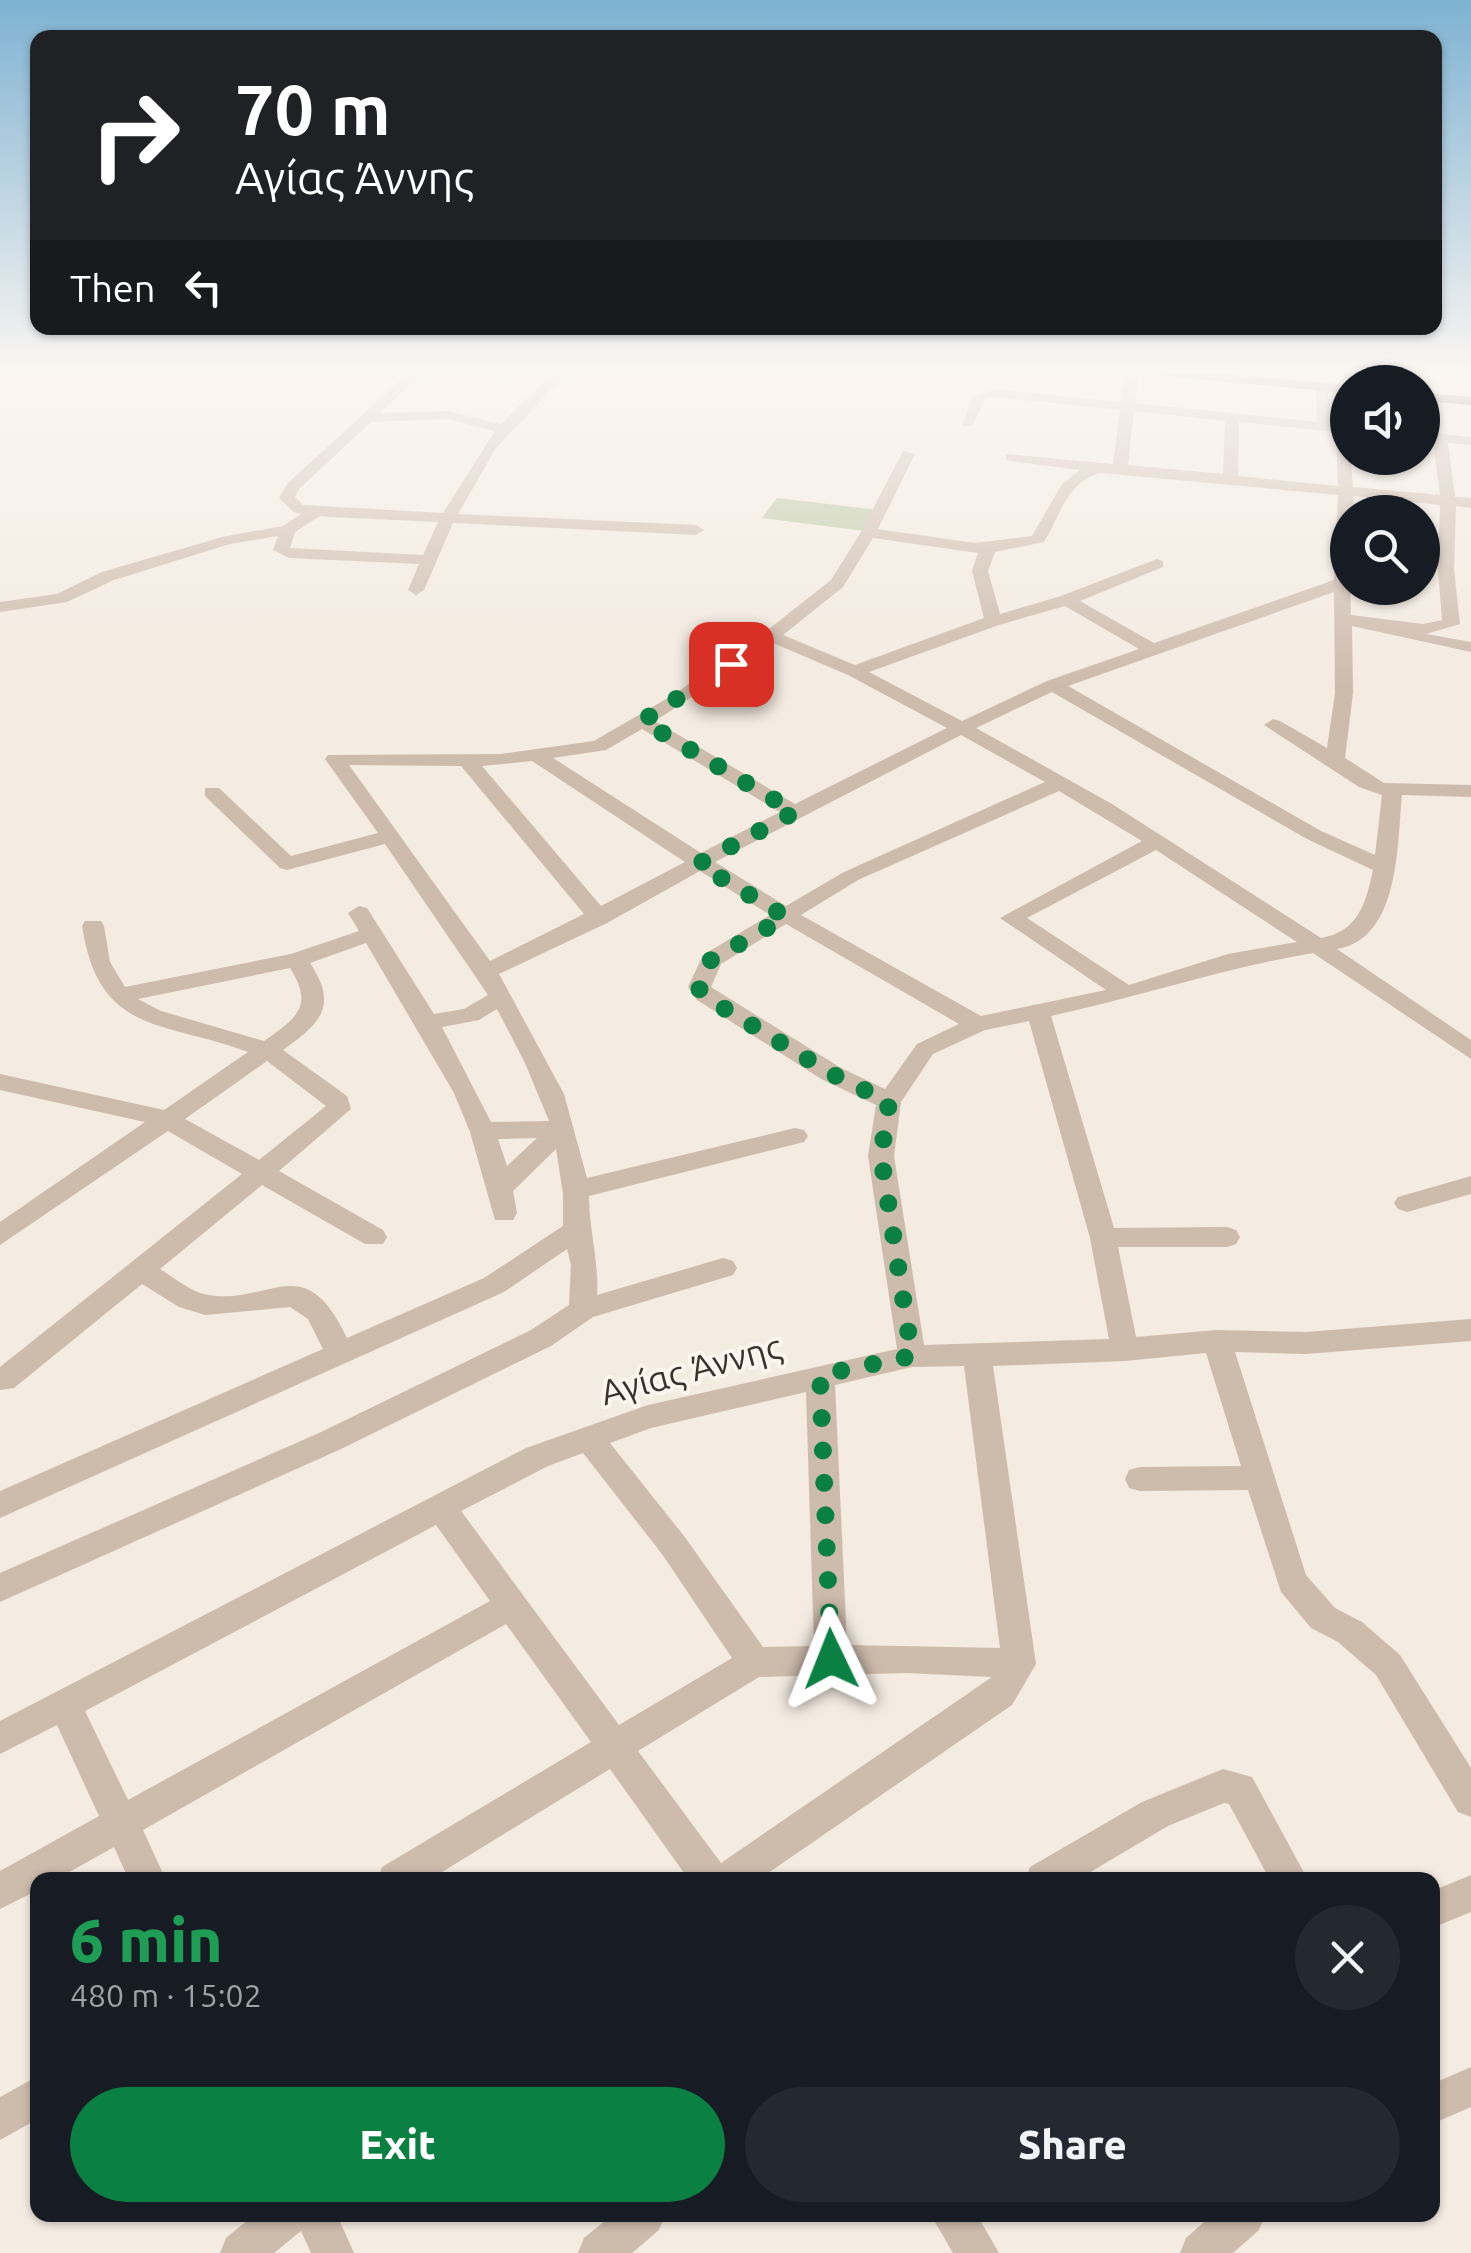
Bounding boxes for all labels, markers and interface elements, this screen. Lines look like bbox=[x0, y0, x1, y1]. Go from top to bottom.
icon: right bbox=[70, 70, 200, 200]
text: 70 m bbox=[235, 70, 391, 148]
text: Αγίας Άννης bbox=[235, 152, 474, 203]
icon: left bbox=[176, 260, 231, 315]
text: Then bbox=[70, 267, 156, 309]
map controls bbox=[1330, 365, 1440, 605]
button: sound bbox=[1330, 365, 1440, 475]
button: search bbox=[1330, 495, 1440, 605]
pin bbox=[689, 622, 774, 707]
icon: arrive bbox=[704, 637, 759, 692]
street label: Αγίας Άννης bbox=[596, 1326, 786, 1412]
position arrow bbox=[779, 1607, 883, 1711]
button: close bbox=[1295, 1905, 1400, 2010]
text: 6 min bbox=[70, 1906, 223, 1973]
text: 480 m · 15:02 bbox=[70, 1977, 262, 2013]
button: Exit bbox=[70, 2087, 725, 2202]
button: Share bbox=[745, 2087, 1400, 2202]

